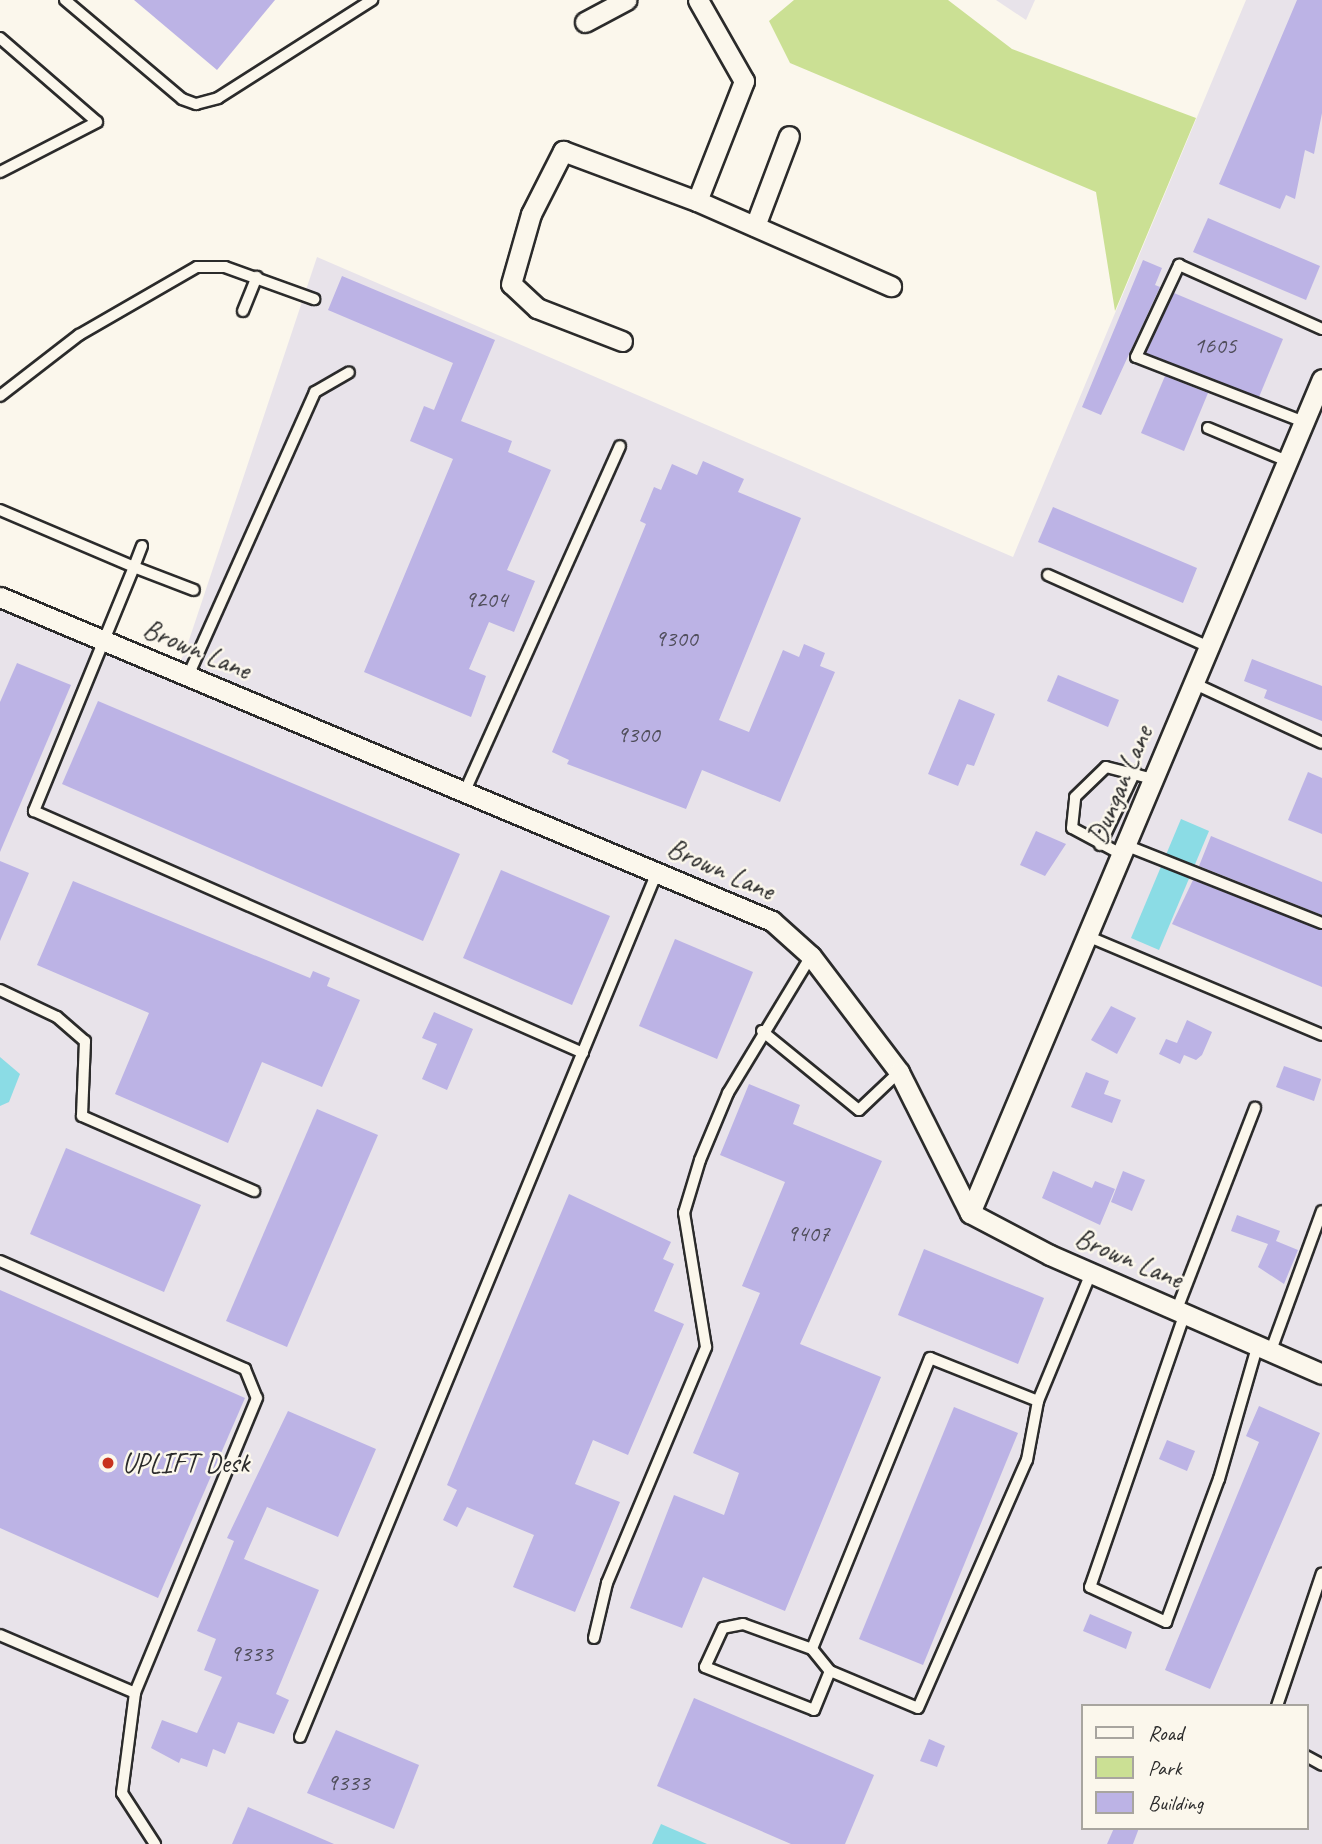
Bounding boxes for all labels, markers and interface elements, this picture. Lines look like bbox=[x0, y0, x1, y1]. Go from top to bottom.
house number: 1605 bbox=[1193, 332, 1237, 360]
house number: 9204 bbox=[464, 586, 508, 614]
street label: Brown Lane bbox=[138, 611, 256, 687]
house number: 9300 bbox=[654, 625, 698, 653]
house number: 9300 bbox=[616, 721, 660, 749]
street label: Dungan Lane bbox=[1080, 721, 1160, 849]
street label: Brown Lane bbox=[662, 830, 780, 908]
house number: 9407 bbox=[786, 1220, 830, 1248]
street label: Brown Lane bbox=[1070, 1220, 1188, 1296]
place label: UPLIFT Desk bbox=[122, 1446, 250, 1480]
marker: UPLIFT Desk bbox=[100, 1455, 116, 1471]
house number: 9333 bbox=[229, 1640, 273, 1668]
legend bbox=[1080, 1704, 1308, 1830]
text: Road bbox=[1148, 1720, 1183, 1746]
text: Park bbox=[1148, 1755, 1181, 1781]
house number: 9333 bbox=[326, 1769, 370, 1797]
text: Building bbox=[1148, 1790, 1203, 1816]

